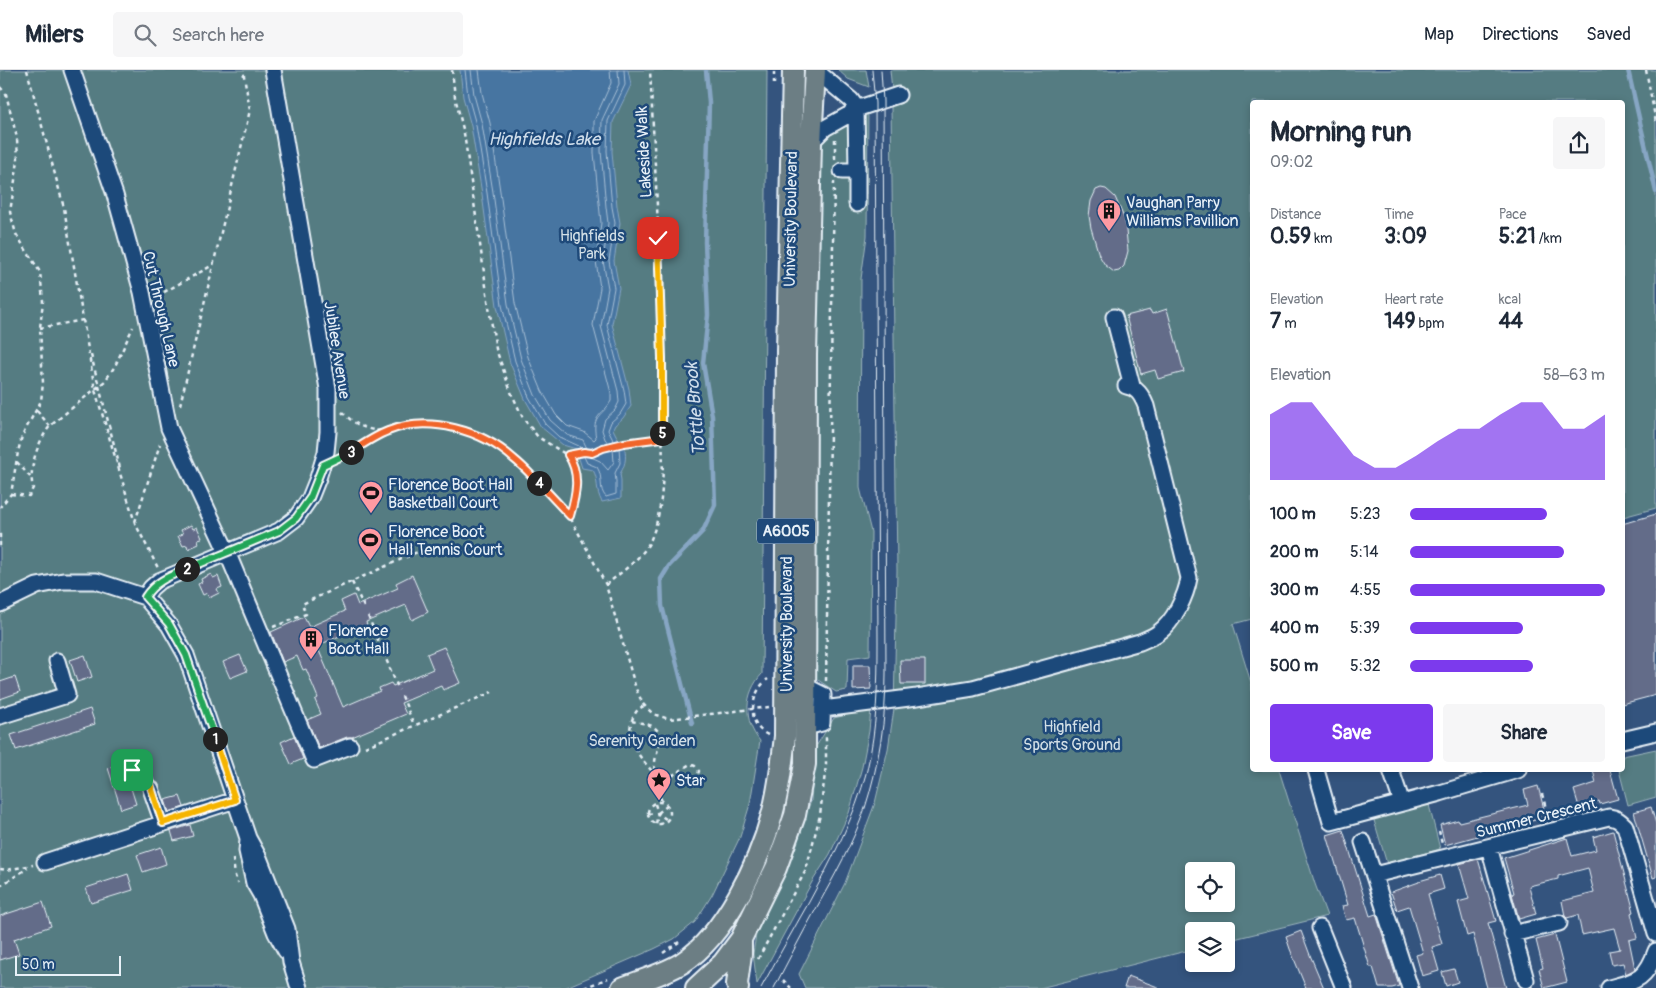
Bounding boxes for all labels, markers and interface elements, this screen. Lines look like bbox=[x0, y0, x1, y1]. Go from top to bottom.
search box bbox=[113, 12, 463, 57]
text: Milers bbox=[25, 20, 83, 49]
icon: search bbox=[131, 21, 159, 49]
text: Search here bbox=[171, 23, 264, 47]
text: Map bbox=[1424, 23, 1454, 46]
text: Directions bbox=[1482, 23, 1558, 46]
text: Saved bbox=[1586, 23, 1631, 46]
street label: Lakeside Walk bbox=[632, 105, 656, 198]
text: Morning run bbox=[1270, 115, 1412, 150]
button: share bbox=[1553, 117, 1605, 169]
water label: Highfields Lake bbox=[488, 128, 602, 151]
street label: University Boulevard bbox=[780, 151, 802, 287]
text: 09:02 bbox=[1270, 152, 1313, 172]
place label: Vaughan Parry Williams Pavillion bbox=[1126, 193, 1239, 231]
building icon: Vaughan Parry Williams Pavillion bbox=[1096, 198, 1122, 232]
text: Distance bbox=[1270, 206, 1321, 223]
text: Time bbox=[1384, 206, 1414, 223]
text: Pace bbox=[1499, 206, 1526, 223]
pin bbox=[637, 217, 679, 259]
text: 0.59 bbox=[1270, 223, 1311, 250]
text: 3:09 bbox=[1384, 223, 1427, 250]
text: 5:21 bbox=[1499, 223, 1536, 250]
icon: check bbox=[644, 224, 672, 252]
park label: Highfields Park bbox=[560, 226, 624, 264]
text: km bbox=[1311, 230, 1332, 247]
text: /km bbox=[1536, 230, 1562, 247]
street label: Cut Through Lane bbox=[138, 249, 184, 369]
text: Elevation bbox=[1270, 291, 1323, 308]
text: Heart rate bbox=[1384, 291, 1443, 308]
text: kcal bbox=[1499, 291, 1521, 308]
street label: Jubilee Avenue bbox=[319, 300, 355, 401]
text: 7 bbox=[1270, 308, 1281, 335]
text: 149 bbox=[1384, 308, 1416, 335]
text: 44 bbox=[1499, 308, 1523, 335]
text: m bbox=[1281, 315, 1297, 332]
text: bpm bbox=[1416, 315, 1445, 332]
water label: Tottle Brook bbox=[680, 360, 711, 457]
text: Elevation bbox=[1270, 365, 1331, 385]
text: 58–63 m bbox=[1543, 365, 1605, 385]
pin: 5 bbox=[650, 420, 674, 446]
text: 5 bbox=[659, 425, 666, 442]
pin: 3 bbox=[338, 440, 364, 464]
text: 3 bbox=[348, 444, 355, 461]
pin: 4 bbox=[526, 470, 552, 496]
place label: Florence Boot Hall Basketball Court bbox=[388, 475, 513, 513]
text: 4 bbox=[535, 475, 544, 492]
sports icon: Florence Boot Hall Basketball Court bbox=[358, 480, 384, 514]
text: 100 m bbox=[1270, 504, 1316, 524]
text: 5:23 bbox=[1350, 504, 1380, 524]
road number: A6005 bbox=[757, 518, 815, 544]
place label: Florence Boot Hall Tennis Court bbox=[388, 522, 503, 560]
sports icon: Florence Boot Hall Tennis Court bbox=[357, 527, 383, 561]
text: 200 m bbox=[1270, 542, 1318, 562]
text: 5:14 bbox=[1350, 542, 1378, 562]
pin: 2 bbox=[174, 556, 200, 582]
street label: University Boulevard bbox=[777, 556, 797, 692]
text: 2 bbox=[184, 561, 191, 578]
text: 300 m bbox=[1270, 580, 1318, 600]
text: 4:55 bbox=[1350, 580, 1381, 600]
text: 400 m bbox=[1270, 618, 1319, 638]
text: 5:39 bbox=[1350, 618, 1380, 638]
place label: Florence Boot Hall bbox=[328, 621, 389, 659]
building icon: Florence Boot Hall bbox=[298, 626, 324, 660]
text: 500 m bbox=[1270, 656, 1318, 676]
text: 5:32 bbox=[1350, 656, 1381, 676]
button: Save bbox=[1270, 704, 1433, 762]
button: Share bbox=[1443, 704, 1605, 762]
park label: Highfield Sports Ground bbox=[1023, 717, 1121, 755]
pin: 1 bbox=[202, 726, 228, 752]
text: 1 bbox=[213, 731, 218, 748]
park label: Serenity Garden bbox=[589, 731, 695, 751]
pin bbox=[111, 749, 153, 791]
icon: arrive bbox=[118, 756, 146, 784]
place icon: Star bbox=[646, 767, 672, 801]
place label: Star bbox=[676, 771, 705, 791]
street label: Summer Crescent bbox=[1474, 793, 1599, 843]
map controls bbox=[1185, 862, 1235, 972]
button: locate bbox=[1185, 862, 1235, 912]
button: layers bbox=[1185, 922, 1235, 972]
scale bar bbox=[15, 953, 121, 976]
text: 50 m bbox=[22, 956, 55, 973]

